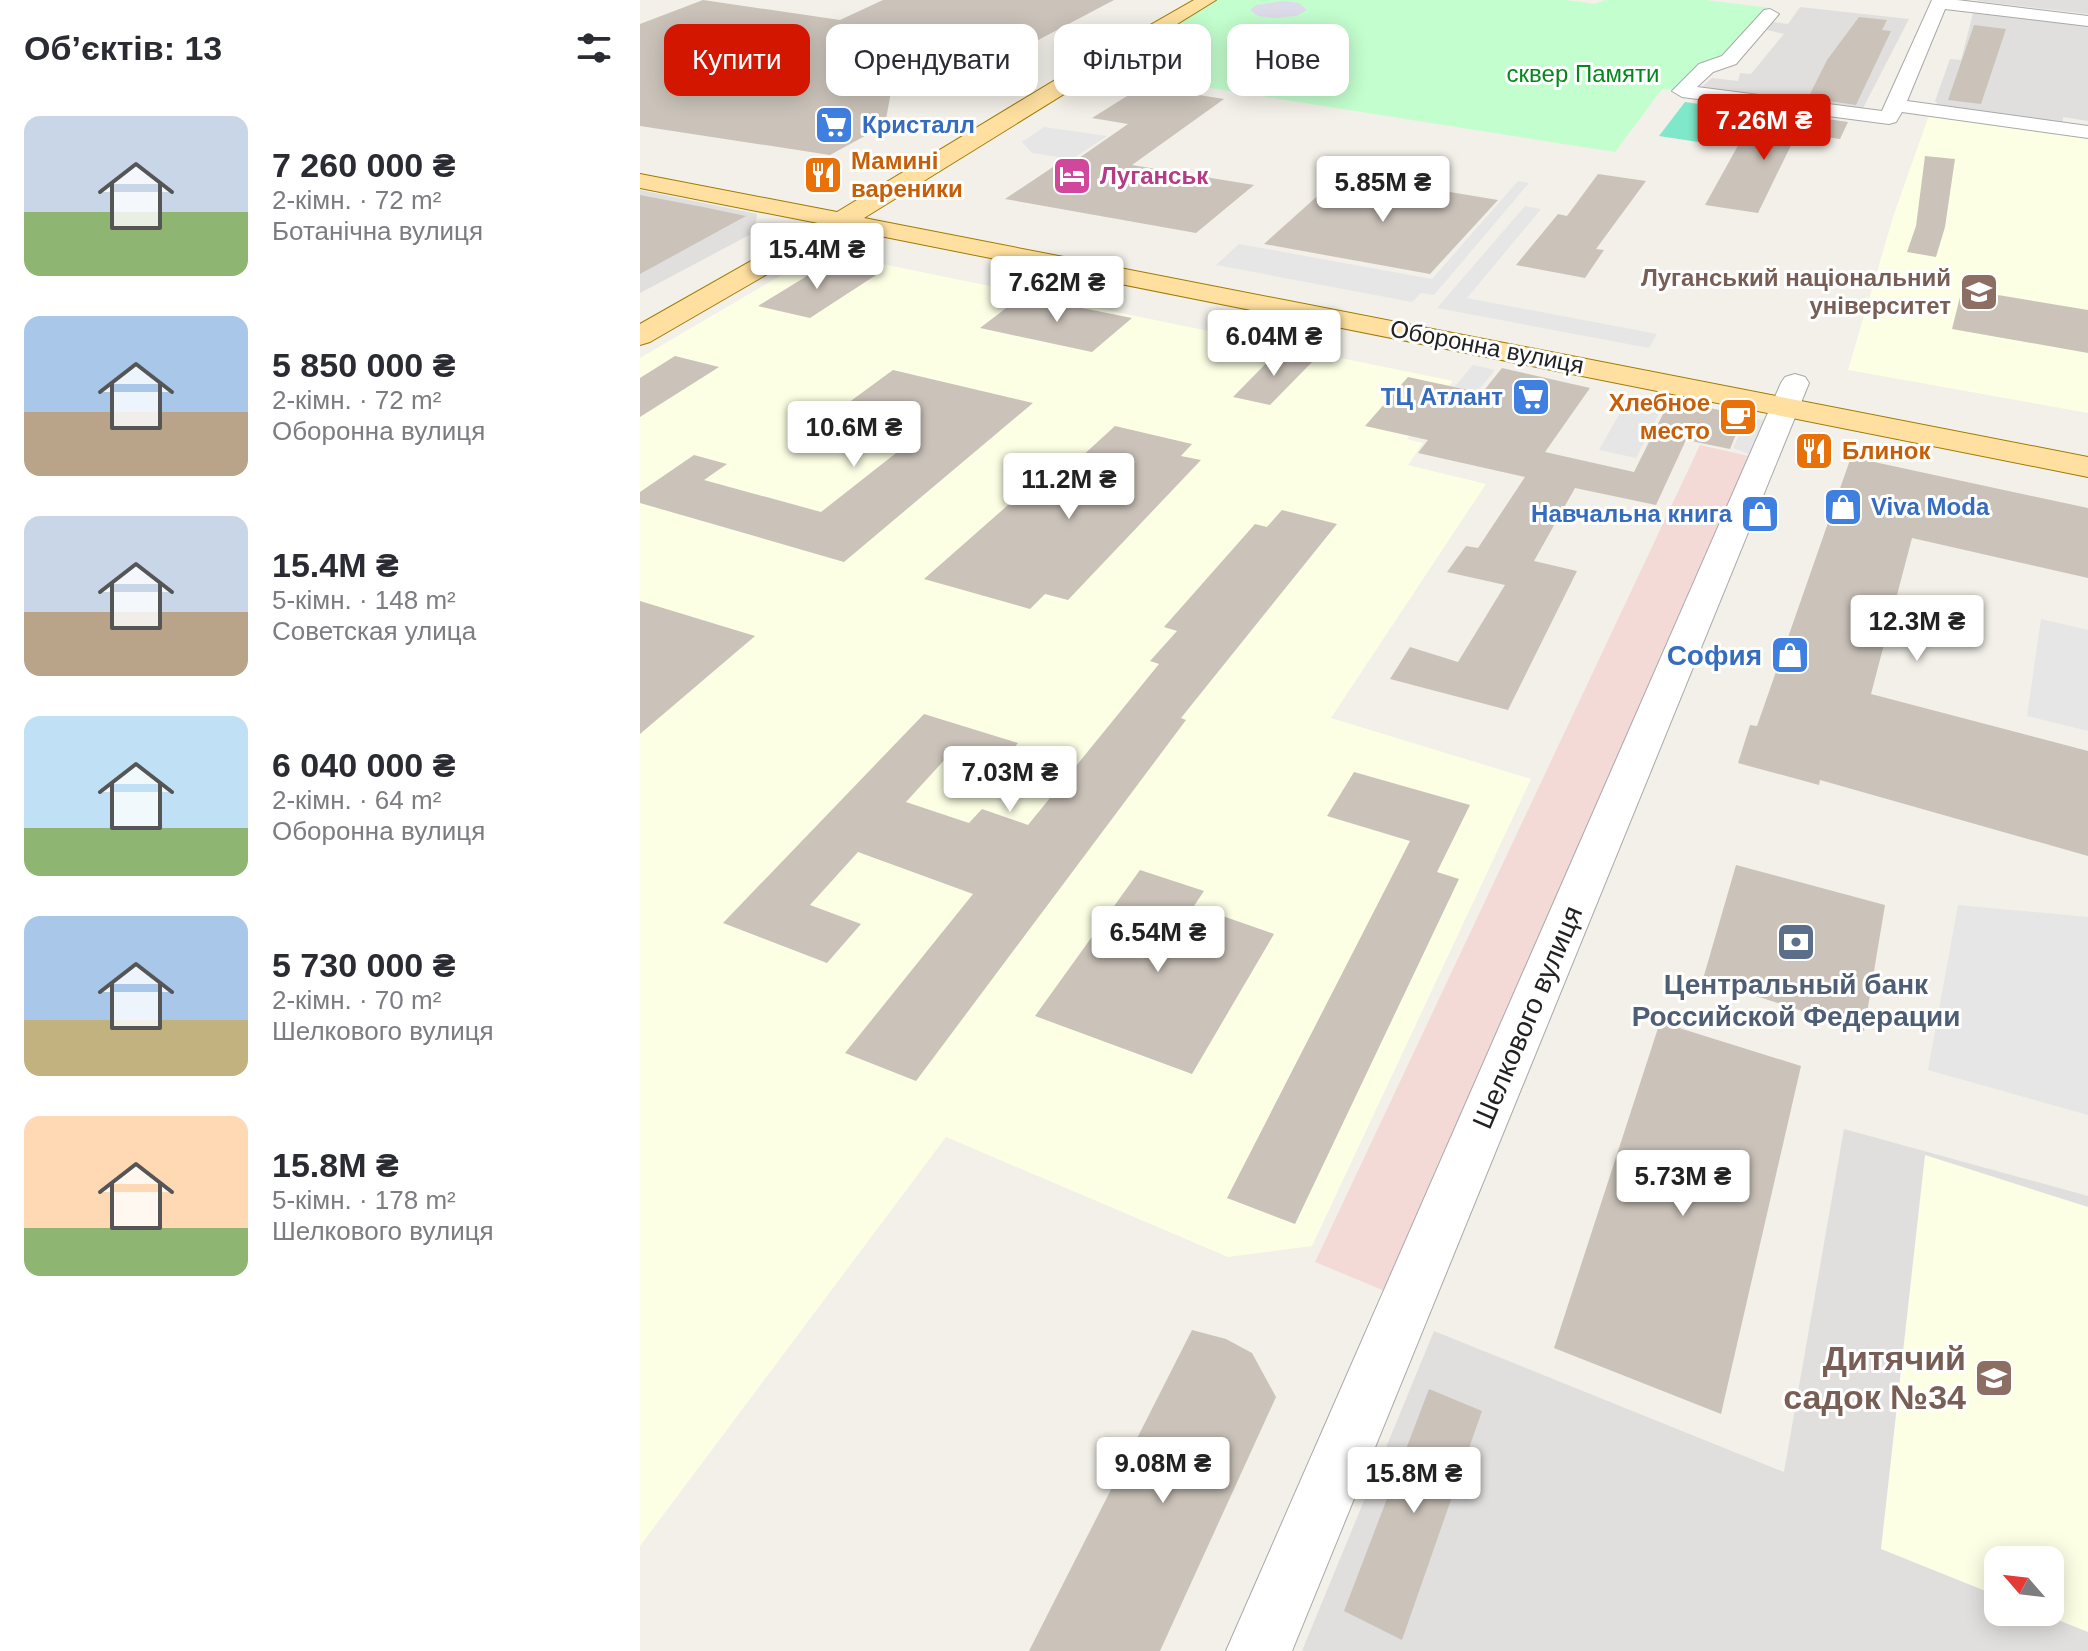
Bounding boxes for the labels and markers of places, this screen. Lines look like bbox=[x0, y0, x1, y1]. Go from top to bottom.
pin: 7.26M ₴ bbox=[1690, 94, 1838, 162]
supermarket icon: Кристалл bbox=[813, 104, 855, 146]
place label: Кристалл bbox=[862, 111, 975, 138]
place label: Мамині вареники bbox=[851, 147, 963, 202]
restaurant icon: Мамині вареники bbox=[802, 154, 844, 196]
hotel icon: Луганськ bbox=[1051, 155, 1093, 197]
pin: 5.85M ₴ bbox=[1309, 156, 1457, 224]
place label: Луганськ bbox=[1100, 162, 1209, 189]
pin: 15.4M ₴ bbox=[743, 223, 891, 291]
pin: 7.62M ₴ bbox=[983, 256, 1131, 324]
place label: Луганський національний університет bbox=[1641, 264, 1951, 319]
school or university icon: Луганський національний університет bbox=[1958, 271, 2000, 313]
pin: 6.04M ₴ bbox=[1200, 310, 1348, 378]
supermarket icon: ТЦ Атлант bbox=[1510, 376, 1552, 418]
place label: ТЦ Атлант bbox=[1381, 383, 1503, 410]
place label: Хлебное место bbox=[1609, 389, 1710, 444]
cafe icon: Хлебное место bbox=[1717, 396, 1759, 438]
pin: 10.6M ₴ bbox=[780, 401, 928, 469]
restaurant icon: Блинок bbox=[1793, 430, 1835, 472]
place label: Блинок bbox=[1842, 437, 1931, 464]
pin: 11.2M ₴ bbox=[995, 453, 1143, 521]
shop icon: Viva Moda bbox=[1822, 486, 1864, 528]
shop icon: Навчальна книга bbox=[1739, 493, 1781, 535]
place label: Viva Moda bbox=[1871, 493, 1990, 520]
place label: Навчальна книга bbox=[1531, 500, 1733, 527]
pin: 12.3M ₴ bbox=[1843, 595, 1991, 663]
shop icon: София bbox=[1769, 634, 1811, 676]
place label: София bbox=[1667, 640, 1762, 671]
pin: 7.03M ₴ bbox=[936, 746, 1084, 814]
pin: 6.54M ₴ bbox=[1084, 906, 1232, 974]
bank icon: Центральный банк Российской Федерации bbox=[1775, 921, 1817, 963]
place label: Центральный банк Российской Федерации bbox=[1632, 969, 1960, 1032]
pin: 5.73M ₴ bbox=[1609, 1150, 1757, 1218]
place label: Дитячий садок №34 bbox=[1783, 1339, 1966, 1416]
school or university icon: Дитячий садок №34 bbox=[1973, 1357, 2015, 1399]
pin: 9.08M ₴ bbox=[1089, 1437, 1237, 1505]
pin: 15.8M ₴ bbox=[1340, 1447, 1488, 1515]

